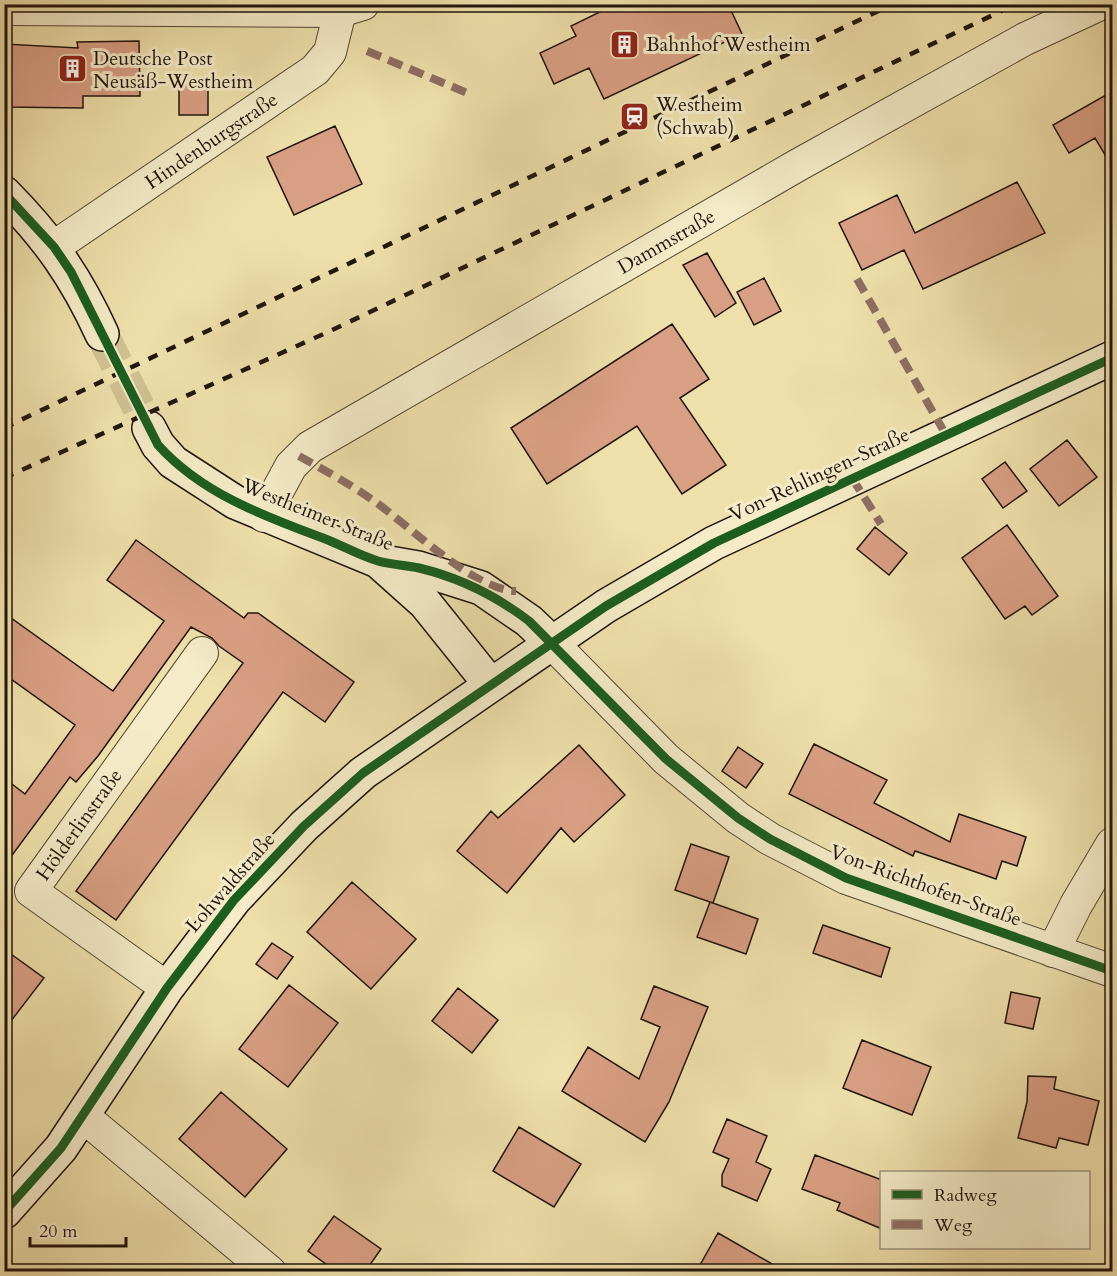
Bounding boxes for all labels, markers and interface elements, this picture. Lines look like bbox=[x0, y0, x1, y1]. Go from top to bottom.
building icon: Bahnhof Westheim bbox=[609, 28, 641, 60]
place label: Bahnhof Westheim bbox=[646, 31, 811, 58]
place label: Deutsche Post Neusäß-Westheim bbox=[93, 45, 253, 95]
building icon: Deutsche Post Neusäß-Westheim bbox=[56, 53, 88, 85]
street label: Hindenburgstraße bbox=[140, 86, 283, 195]
place label: Westheim (Schwab) bbox=[655, 91, 743, 141]
station icon: Westheim (Schwab) bbox=[619, 100, 651, 132]
street label: Dammstraße bbox=[613, 203, 720, 281]
street label: Von-Rehlingen-Straße bbox=[725, 421, 914, 528]
street label: Westheimer Straße bbox=[237, 471, 398, 557]
street label: Hölderlinstraße bbox=[30, 763, 129, 886]
street label: Lohwaldstraße bbox=[179, 827, 281, 938]
street label: Von-Richthofen-Straße bbox=[826, 838, 1025, 933]
legend bbox=[880, 1171, 1090, 1249]
text: Radweg bbox=[934, 1183, 997, 1208]
scale bar bbox=[30, 1210, 126, 1248]
text: Weg bbox=[933, 1213, 973, 1238]
text: 20 m bbox=[39, 1219, 78, 1244]

